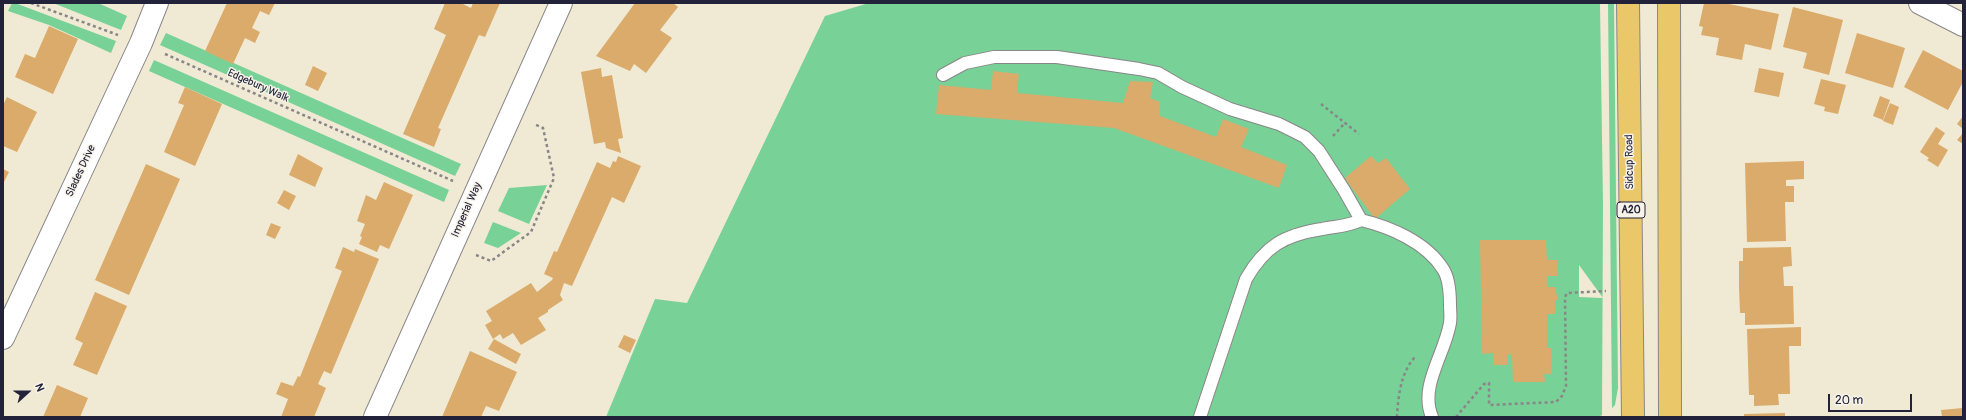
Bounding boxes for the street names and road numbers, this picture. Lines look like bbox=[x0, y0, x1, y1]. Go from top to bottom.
street label: Edgebury Walk bbox=[225, 67, 291, 105]
street label: Sidcup Road bbox=[1623, 134, 1637, 190]
street label: Slades Drive bbox=[63, 143, 99, 199]
street label: Imperial Way bbox=[449, 181, 485, 239]
road number: A20 bbox=[1617, 202, 1645, 218]

